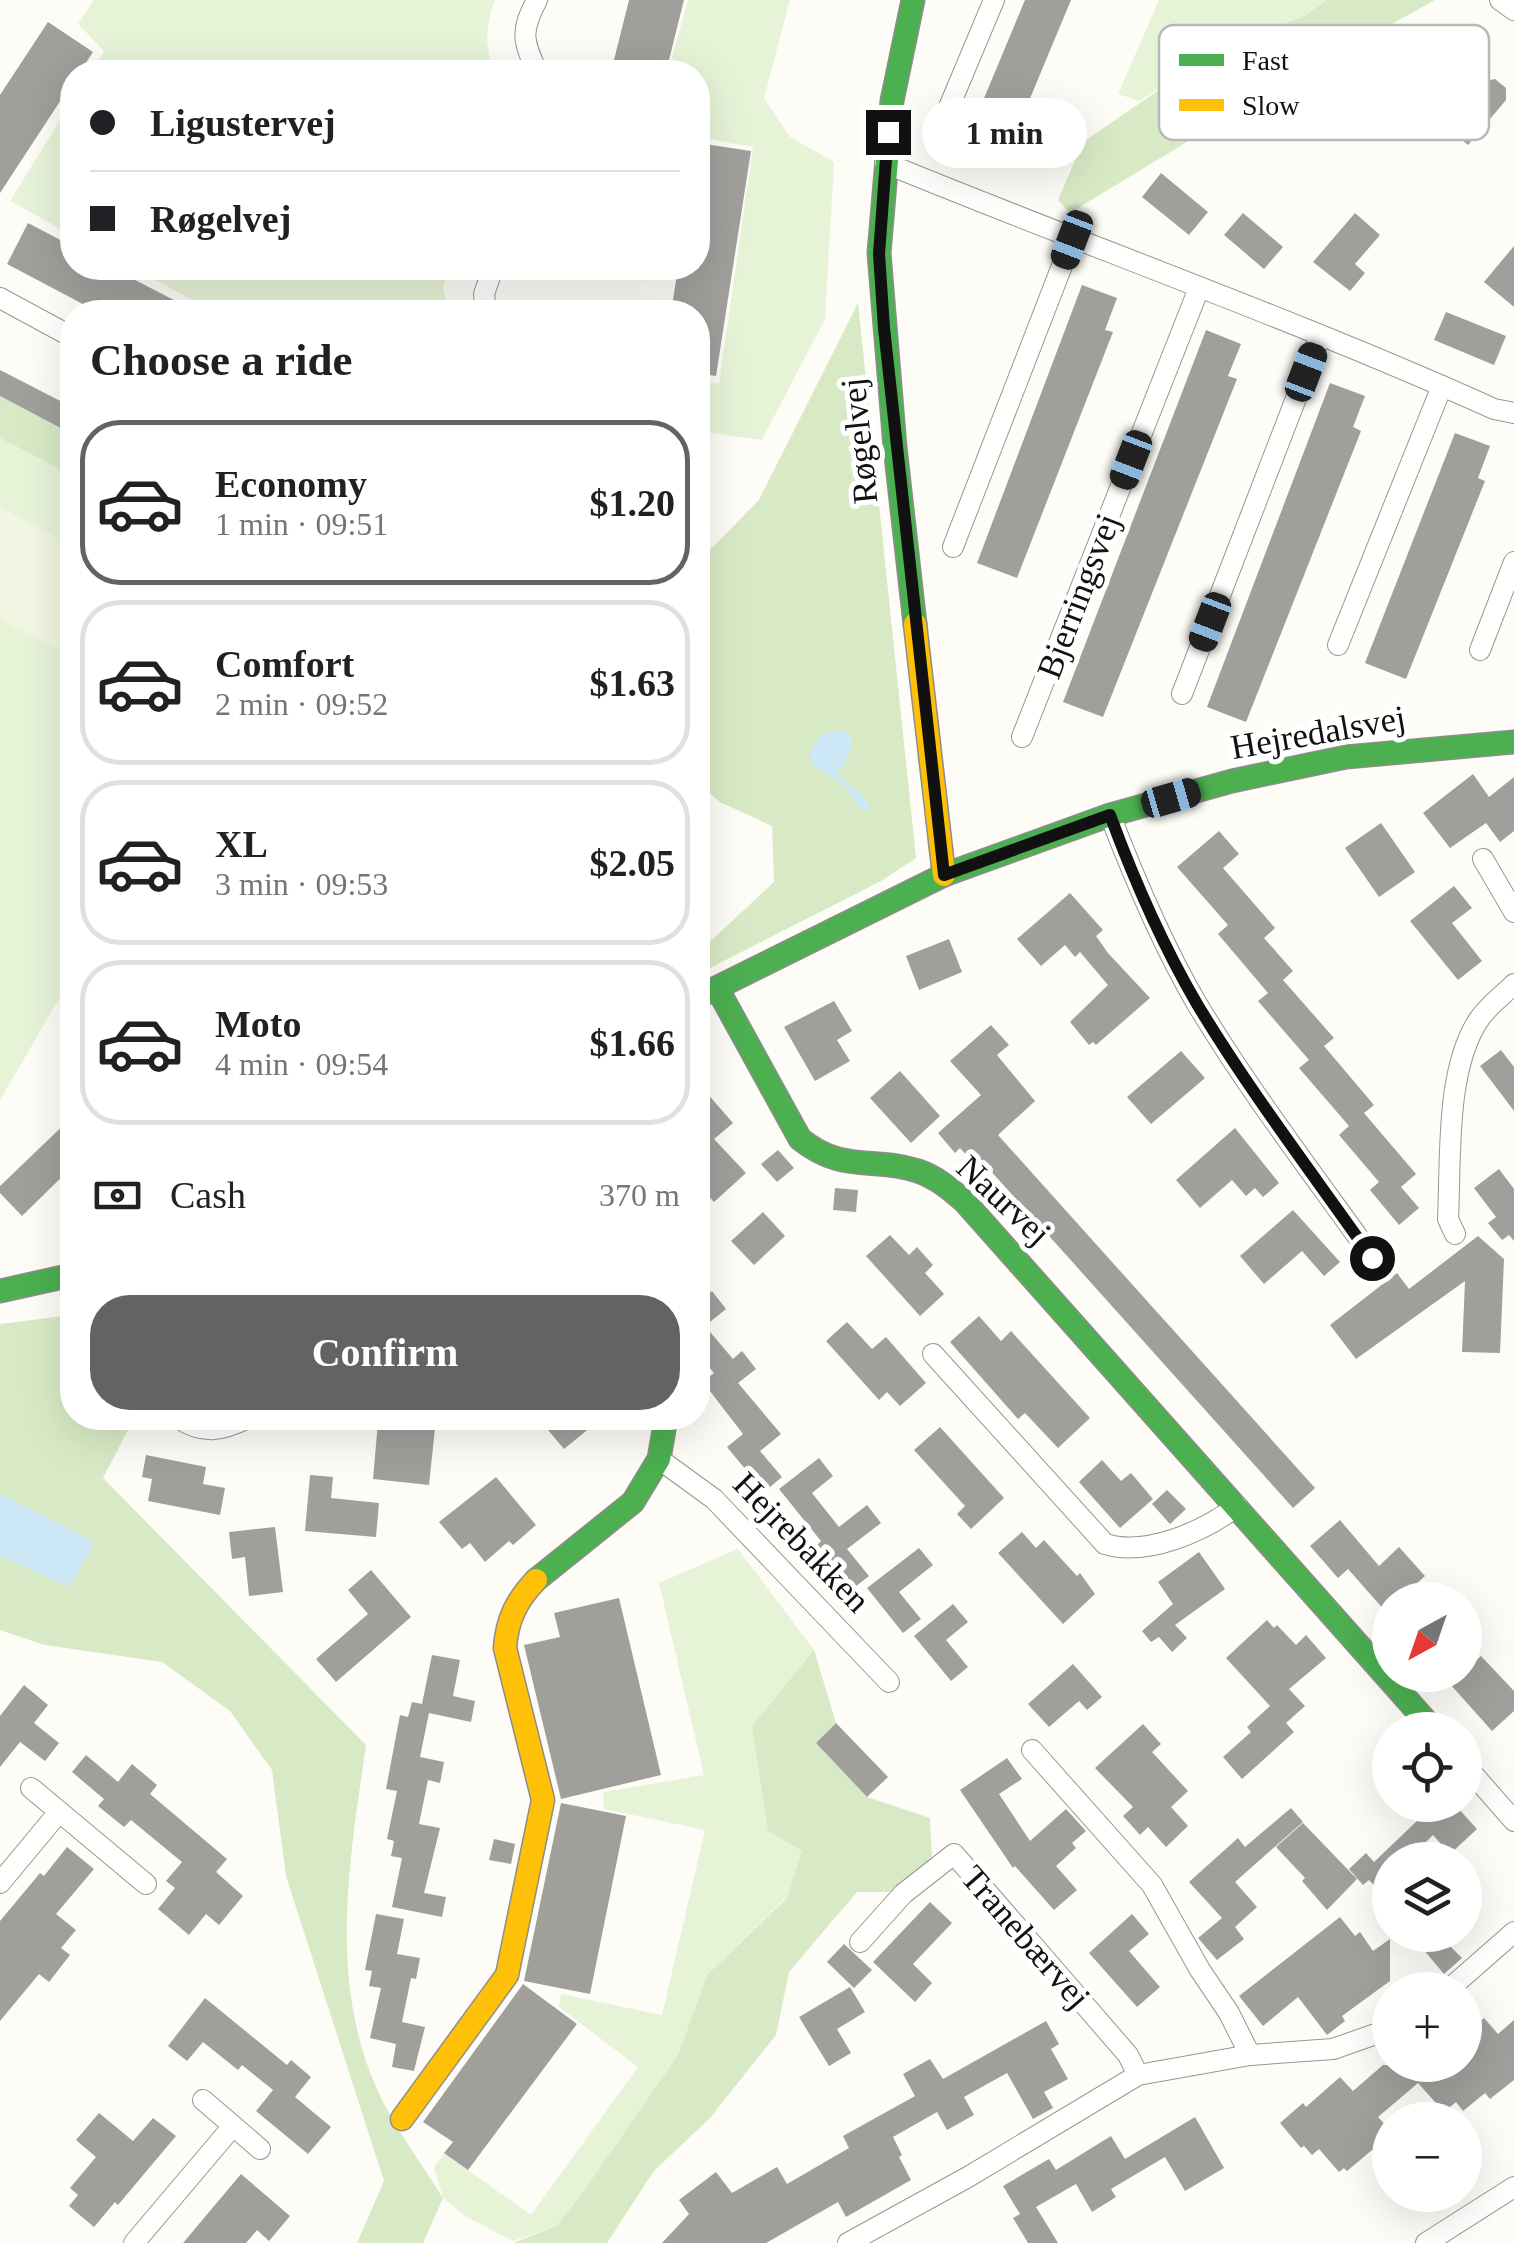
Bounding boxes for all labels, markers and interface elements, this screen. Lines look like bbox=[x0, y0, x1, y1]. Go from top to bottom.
legend bbox=[1159, 25, 1489, 140]
text: Fast bbox=[1242, 45, 1289, 76]
text: Slow bbox=[1242, 90, 1300, 121]
callout: 1 min bbox=[923, 97, 1088, 167]
text: Ligustervej bbox=[150, 102, 336, 144]
route end bbox=[866, 110, 911, 155]
text: 1 min bbox=[966, 115, 1043, 151]
text: Røgelvej bbox=[150, 198, 291, 240]
car bbox=[1047, 207, 1097, 273]
text: Choose a ride bbox=[90, 335, 353, 385]
car bbox=[1281, 339, 1331, 405]
street label: Røgelvej bbox=[833, 376, 885, 506]
car bbox=[1106, 427, 1156, 493]
icon: car bbox=[95, 458, 185, 548]
text: Economy bbox=[215, 463, 367, 505]
text: $1.20 bbox=[590, 482, 675, 524]
text: 1 min · 09:51 bbox=[215, 506, 388, 542]
street label: Bjerringsvej bbox=[1029, 508, 1128, 684]
car bbox=[1185, 589, 1235, 655]
icon: car bbox=[95, 638, 185, 728]
text: Comfort bbox=[215, 643, 354, 685]
text: $1.63 bbox=[590, 662, 675, 704]
text: 2 min · 09:52 bbox=[215, 686, 388, 722]
street label: Hejredalsvej bbox=[1228, 698, 1409, 767]
car bbox=[1138, 775, 1204, 821]
icon: car bbox=[95, 818, 185, 908]
text: XL bbox=[215, 823, 268, 865]
text: $2.05 bbox=[590, 842, 675, 884]
text: 3 min · 09:53 bbox=[215, 866, 388, 902]
icon: car bbox=[95, 998, 185, 1088]
text: Moto bbox=[215, 1003, 302, 1045]
text: $1.66 bbox=[590, 1022, 675, 1064]
text: 4 min · 09:54 bbox=[215, 1046, 388, 1082]
street label: Naurvej bbox=[949, 1148, 1058, 1253]
icon: cash bbox=[90, 1168, 145, 1223]
text: Cash bbox=[170, 1174, 246, 1216]
text: 370 m bbox=[599, 1177, 680, 1213]
route start bbox=[1350, 1236, 1395, 1281]
button: Confirm bbox=[90, 1295, 680, 1410]
street label: Hejrebakken bbox=[726, 1464, 878, 1620]
north arrow bbox=[1372, 1582, 1482, 1692]
map controls bbox=[1372, 1582, 1482, 2212]
button: locate bbox=[1372, 1712, 1482, 1822]
button: layers bbox=[1372, 1842, 1482, 1952]
street label: Tranebærvej bbox=[953, 1858, 1098, 2016]
button: + bbox=[1372, 1972, 1482, 2082]
button: − bbox=[1372, 2102, 1482, 2212]

